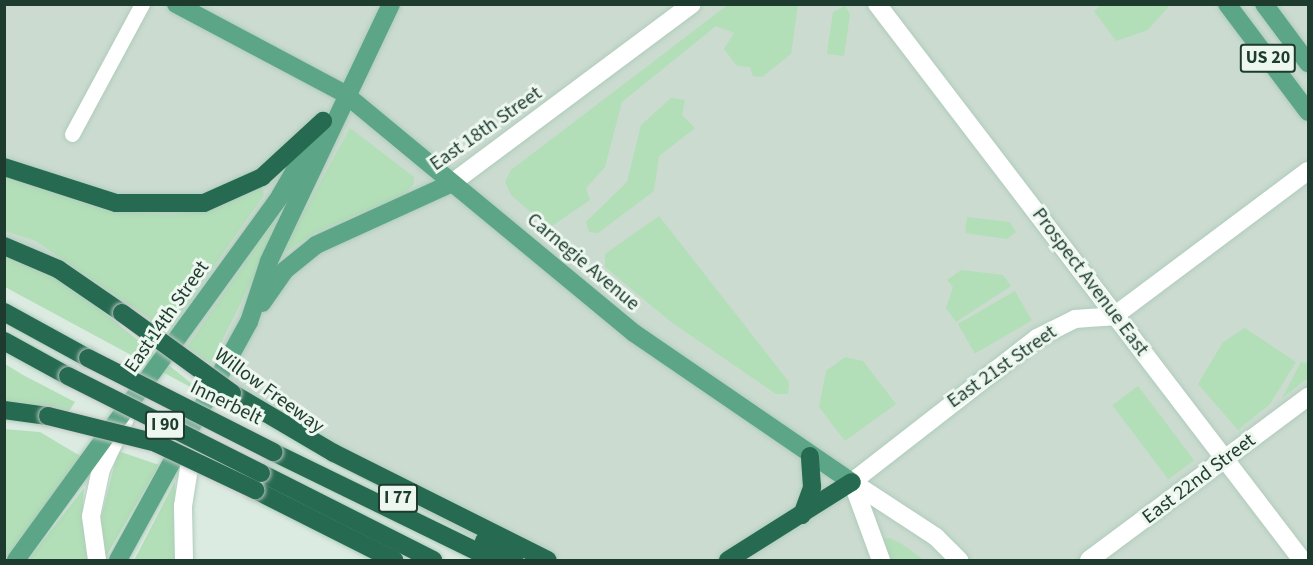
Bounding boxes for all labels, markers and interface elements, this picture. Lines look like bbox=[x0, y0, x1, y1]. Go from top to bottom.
road number: US 20 bbox=[1240, 43, 1296, 73]
street label: East 18th Street bbox=[425, 82, 547, 176]
street label: Prospect Avenue East bbox=[1027, 203, 1153, 361]
street label: Carnegie Avenue bbox=[522, 208, 644, 316]
street label: East 14th Street bbox=[120, 256, 214, 378]
street label: East 21st Street bbox=[943, 320, 1061, 414]
street label: Willow Freeway bbox=[209, 343, 329, 439]
street label: Innerbelt bbox=[186, 375, 266, 431]
road number: I 90 bbox=[144, 410, 186, 440]
street label: East 22nd Street bbox=[1138, 429, 1260, 529]
road number: I 77 bbox=[377, 483, 419, 513]

